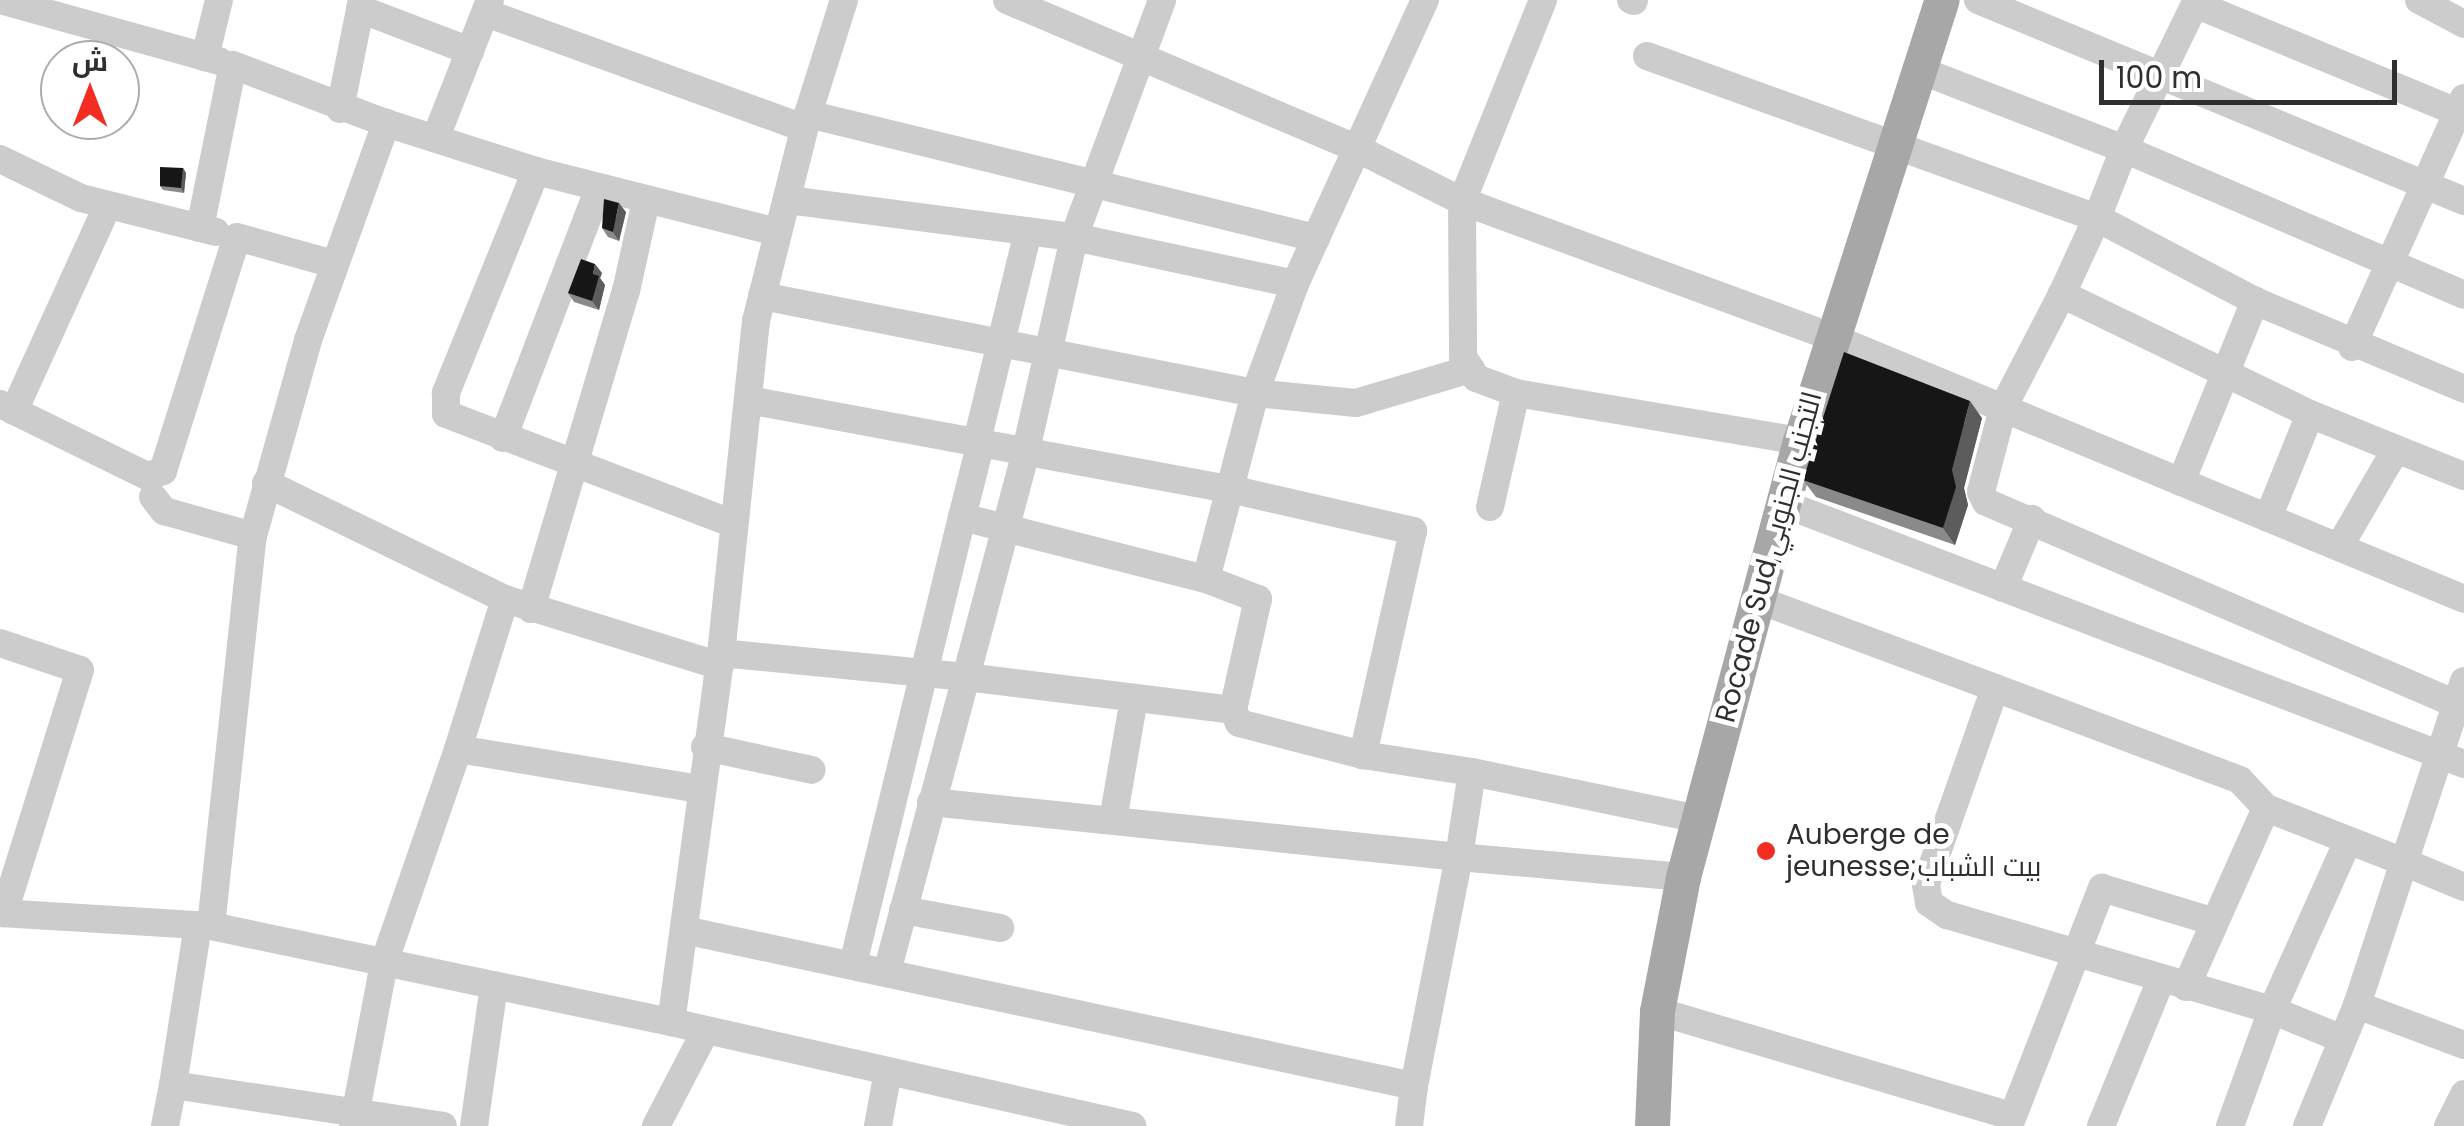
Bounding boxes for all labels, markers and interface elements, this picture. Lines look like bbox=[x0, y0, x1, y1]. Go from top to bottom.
north arrow bbox=[40, 40, 140, 140]
scale bar bbox=[2104, 40, 2402, 102]
text: ش bbox=[72, 42, 108, 81]
text: 100 m bbox=[2116, 56, 2202, 99]
street label: Rocade Sud,التجنب الجنوبي bbox=[1709, 388, 1829, 726]
place label: Auberge de jeunesse;بيت الشباب bbox=[1786, 818, 2041, 884]
marker: Auberge de jeunesse;بيت الشباب bbox=[1755, 840, 1777, 862]

